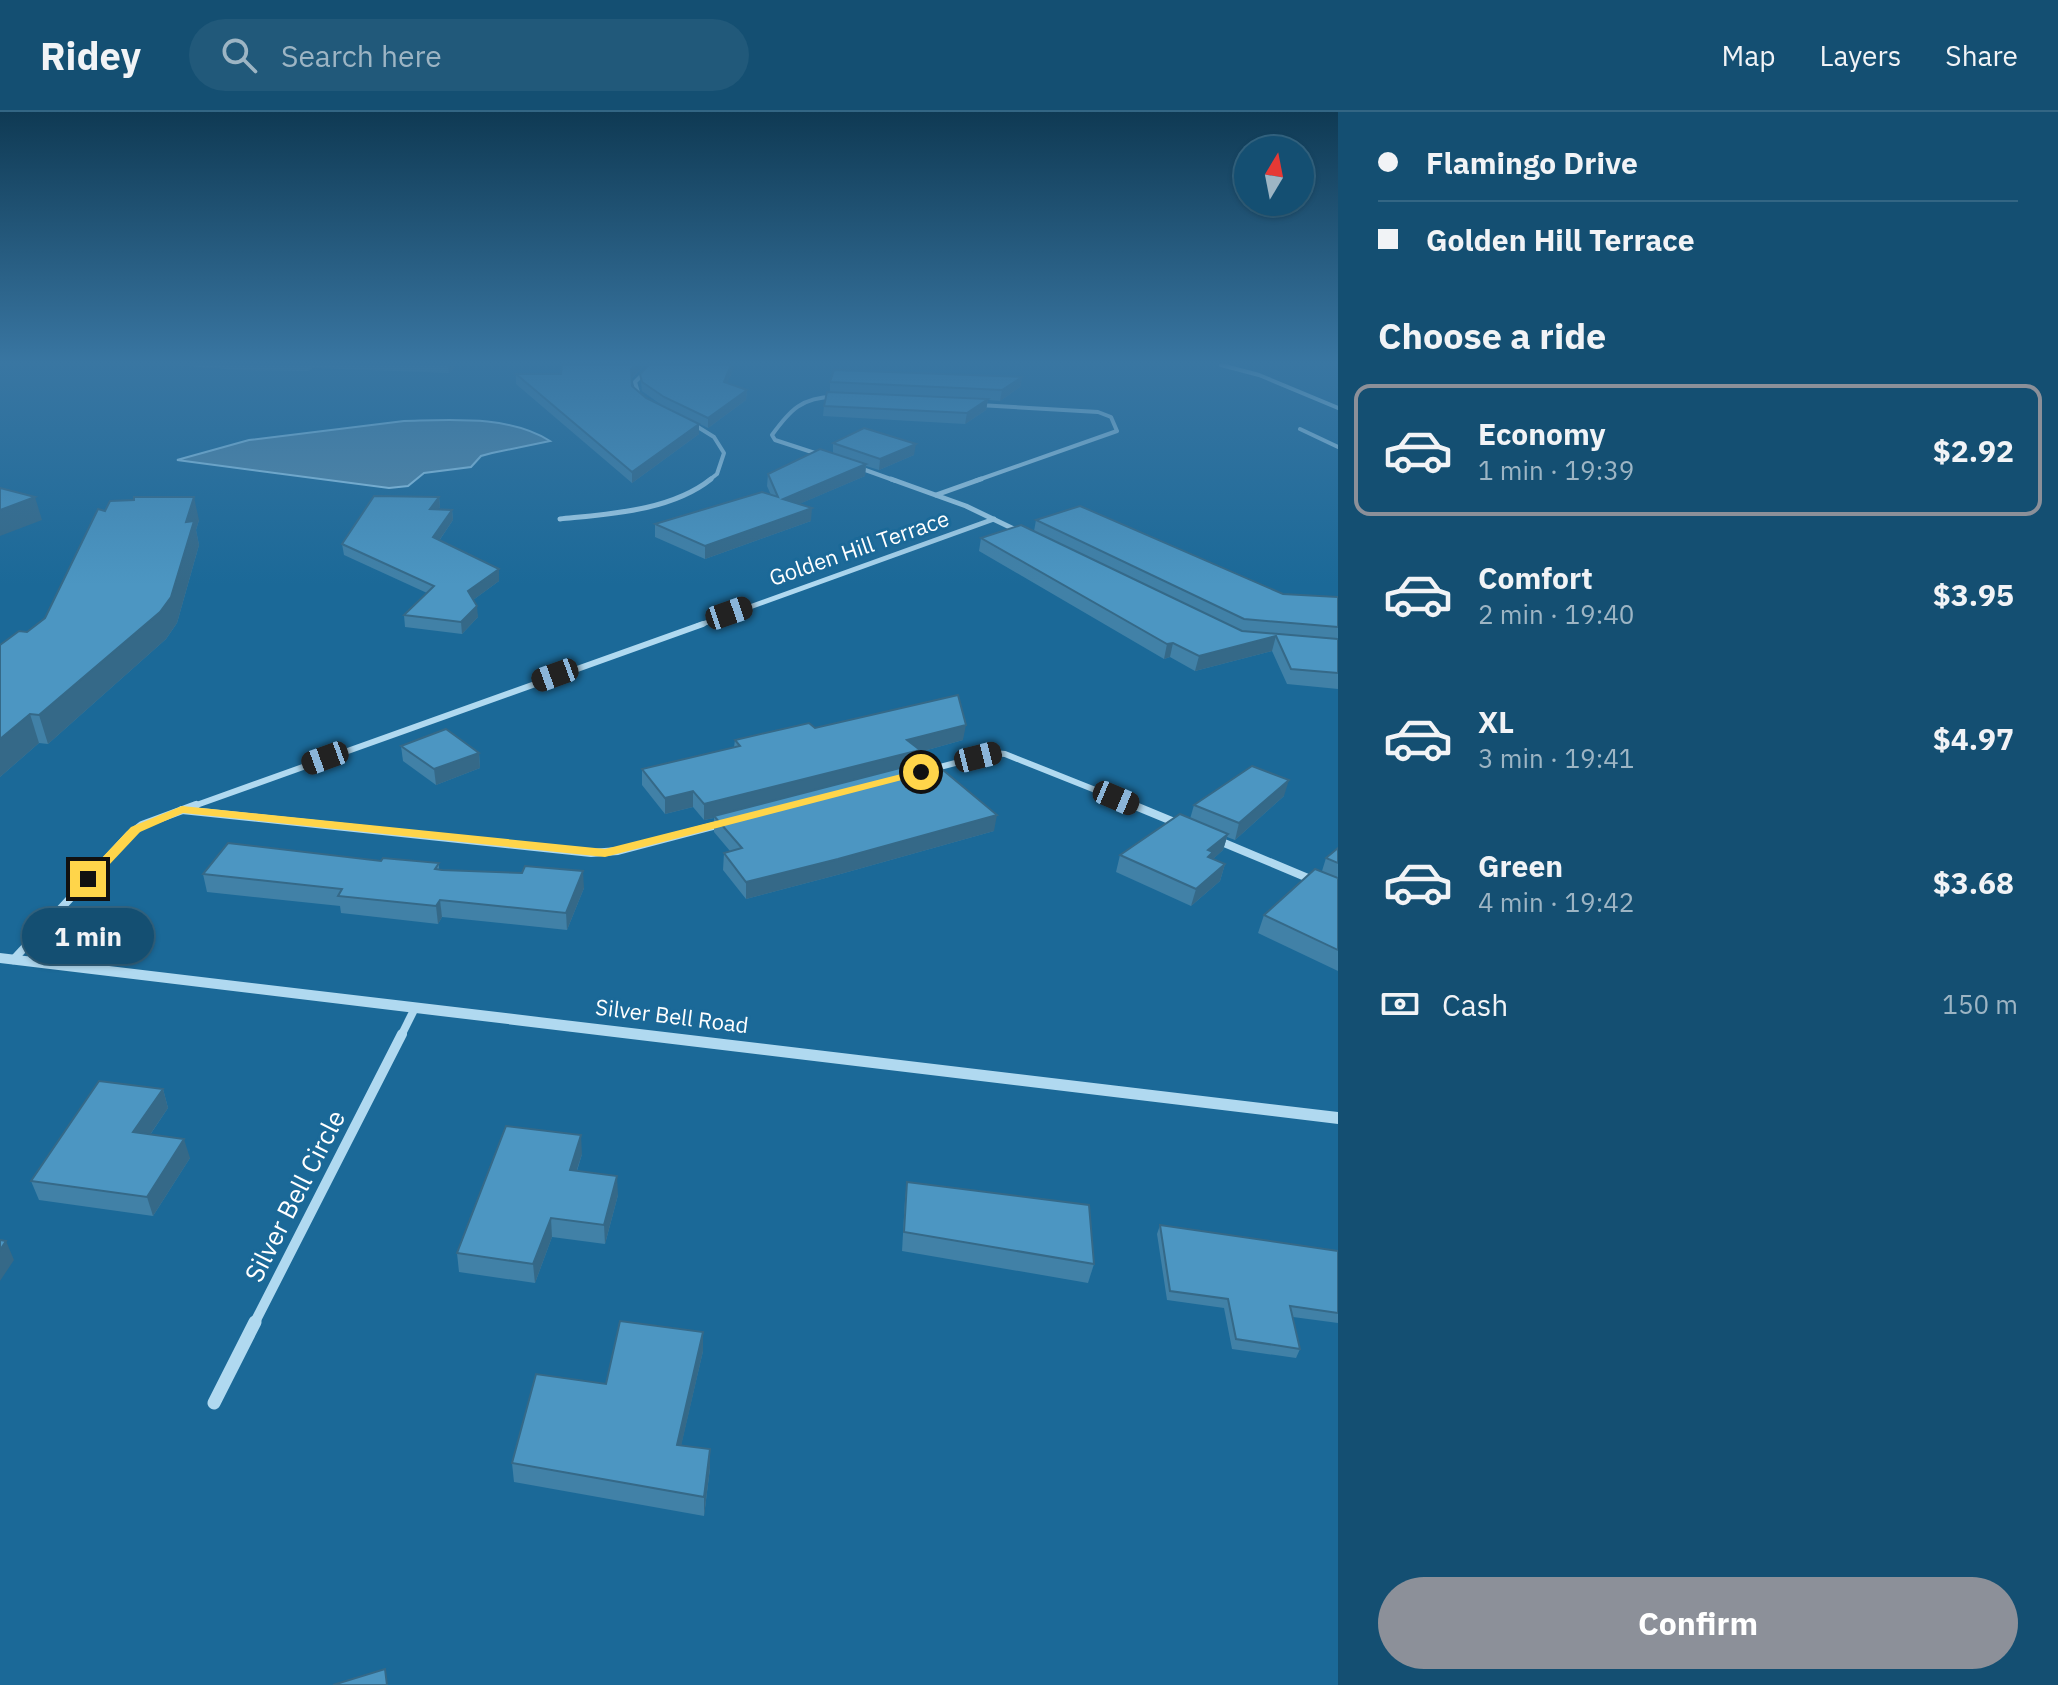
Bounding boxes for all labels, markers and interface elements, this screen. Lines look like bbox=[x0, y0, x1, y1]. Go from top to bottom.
search box bbox=[189, 19, 749, 91]
text: Ridey bbox=[40, 31, 141, 80]
icon: search bbox=[217, 33, 261, 77]
text: Search here bbox=[281, 36, 442, 75]
text: Map bbox=[1721, 37, 1775, 74]
text: Layers bbox=[1819, 37, 1901, 74]
text: Share bbox=[1945, 37, 2018, 74]
north arrow bbox=[1234, 136, 1314, 216]
map controls bbox=[1234, 136, 1314, 216]
text: Flamingo Drive bbox=[1426, 143, 1638, 182]
text: Golden Hill Terrace bbox=[1426, 220, 1695, 259]
text: Choose a ride bbox=[1378, 312, 1606, 359]
icon: car bbox=[1382, 414, 1454, 486]
text: Economy bbox=[1478, 414, 1606, 453]
text: $2.92 bbox=[1933, 431, 2014, 470]
text: 1 min · 19:39 bbox=[1478, 453, 1634, 487]
street label: Golden Hill Terrace bbox=[765, 503, 953, 592]
icon: car bbox=[1382, 558, 1454, 630]
text: Comfort bbox=[1478, 558, 1593, 597]
text: $3.95 bbox=[1933, 575, 2014, 614]
car bbox=[702, 594, 756, 632]
text: 2 min · 19:40 bbox=[1478, 597, 1634, 631]
car bbox=[528, 656, 582, 694]
icon: car bbox=[1382, 702, 1454, 774]
text: XL bbox=[1478, 702, 1514, 741]
text: $4.97 bbox=[1933, 719, 2014, 758]
car bbox=[298, 739, 352, 777]
car bbox=[952, 740, 1004, 774]
text: 3 min · 19:41 bbox=[1478, 741, 1634, 775]
route start bbox=[903, 754, 939, 790]
car bbox=[1089, 778, 1143, 818]
icon: car bbox=[1382, 846, 1454, 918]
text: Green bbox=[1478, 846, 1563, 885]
route end bbox=[70, 861, 106, 897]
text: $3.68 bbox=[1933, 863, 2014, 902]
text: 4 min · 19:42 bbox=[1478, 885, 1634, 919]
callout: 1 min bbox=[22, 907, 154, 963]
text: 1 min bbox=[54, 919, 122, 953]
icon: cash bbox=[1378, 982, 1422, 1026]
text: Cash bbox=[1442, 985, 1508, 1024]
text: 150 m bbox=[1942, 987, 2018, 1021]
street label: Silver Bell Road bbox=[594, 992, 750, 1039]
street label: Silver Bell Circle bbox=[236, 1104, 352, 1287]
button: Confirm bbox=[1378, 1577, 2018, 1669]

